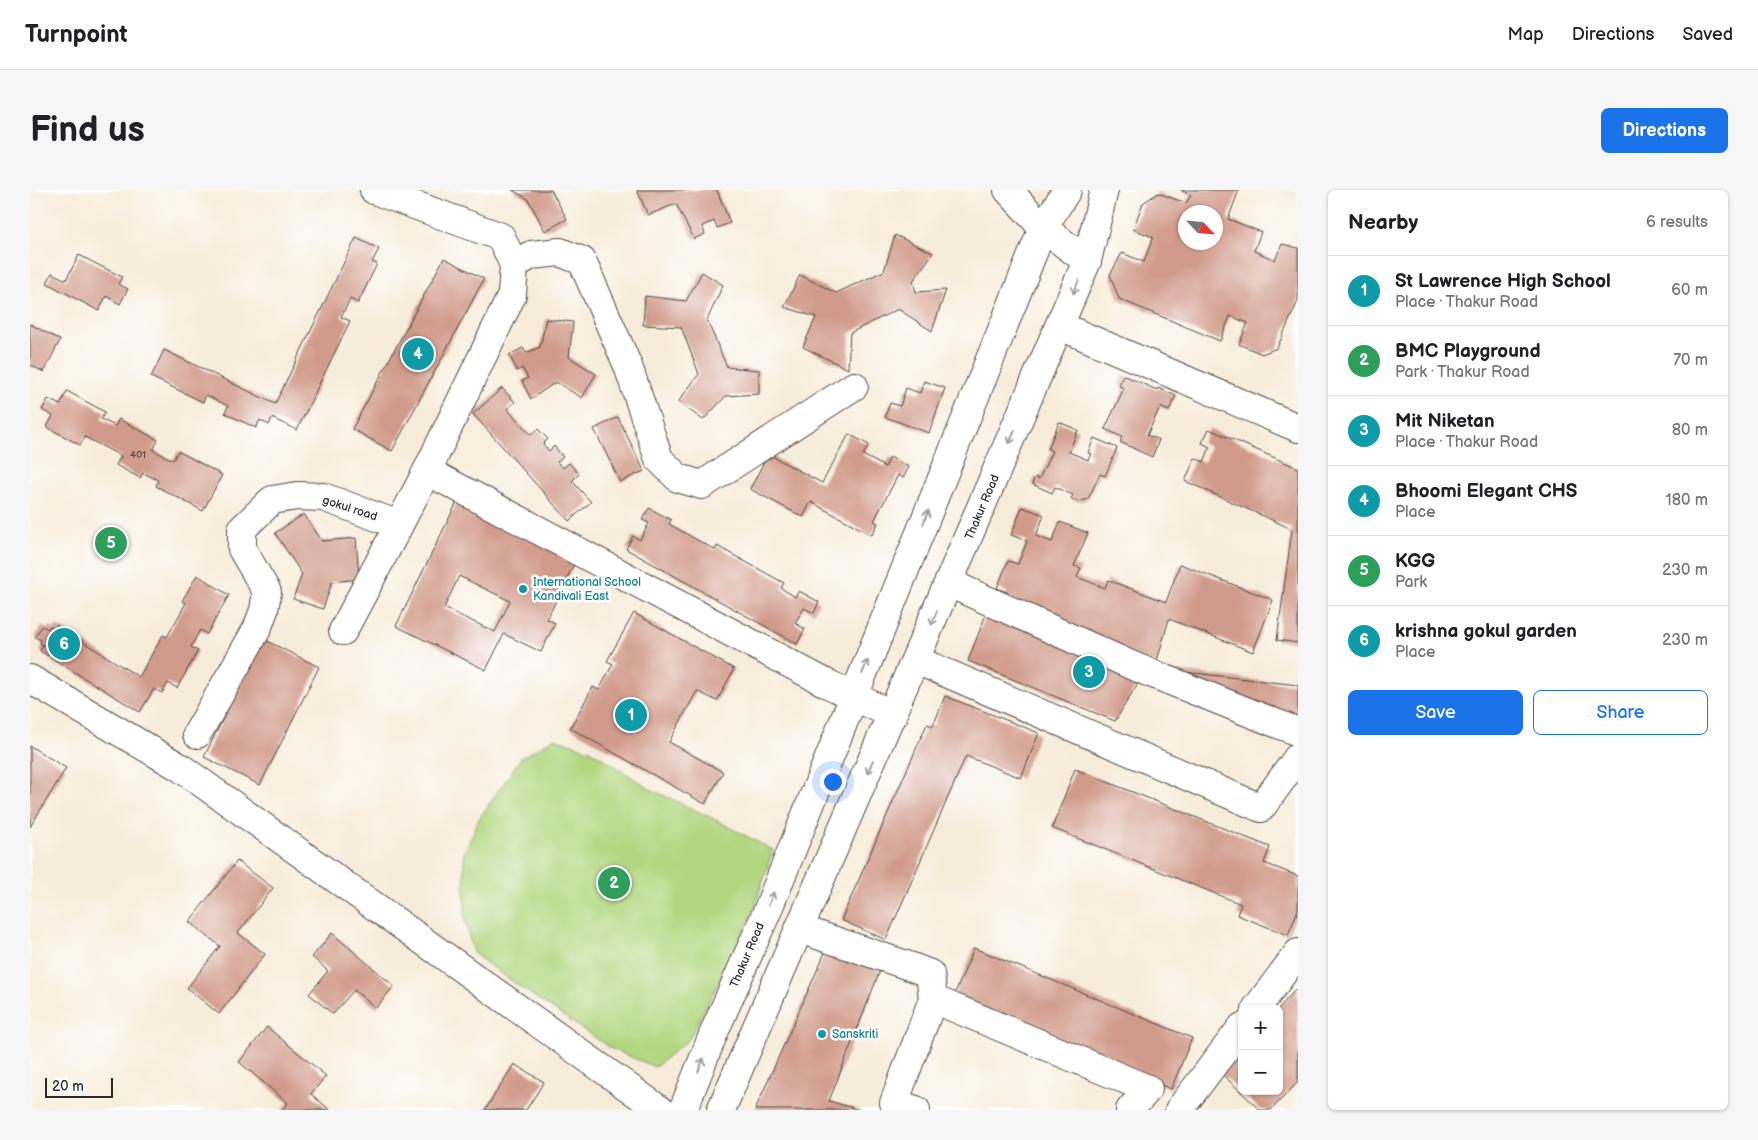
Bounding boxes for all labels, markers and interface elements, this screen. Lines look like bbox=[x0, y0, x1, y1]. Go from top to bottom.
text: Turnpoint bbox=[25, 20, 128, 49]
text: Map bbox=[1508, 24, 1544, 45]
text: Directions bbox=[1572, 24, 1654, 45]
text: Saved bbox=[1682, 24, 1733, 45]
button: Directions bbox=[1601, 108, 1728, 153]
text: Find us bbox=[30, 109, 145, 152]
north arrow bbox=[1178, 205, 1223, 250]
text: Nearby bbox=[1348, 210, 1418, 235]
text: 6 results bbox=[1646, 213, 1708, 232]
text: St Lawrence High School bbox=[1395, 270, 1611, 293]
one-way arrow bbox=[1071, 279, 1081, 294]
text: 1 bbox=[1361, 281, 1367, 300]
text: 60 m bbox=[1671, 281, 1708, 300]
text: Place · Thakur Road bbox=[1395, 293, 1538, 312]
pin: 4 bbox=[402, 335, 434, 373]
text: BMC Playground bbox=[1395, 340, 1541, 363]
text: 2 bbox=[1359, 351, 1369, 370]
text: 70 m bbox=[1673, 351, 1708, 370]
text: Park · Thakur Road bbox=[1395, 363, 1530, 382]
text: Mit Niketan bbox=[1395, 410, 1495, 433]
text: 3 bbox=[1359, 421, 1369, 440]
text: 80 m bbox=[1672, 421, 1708, 440]
one-way arrow bbox=[1007, 429, 1016, 444]
text: Place · Thakur Road bbox=[1395, 433, 1538, 452]
house number: 401 bbox=[130, 449, 146, 461]
street label: Thakur Road bbox=[962, 472, 1003, 542]
text: Bhoomi Elegant CHS bbox=[1395, 480, 1577, 503]
text: 4 bbox=[1359, 491, 1369, 510]
text: 180 m bbox=[1666, 491, 1708, 510]
street label: gokul road bbox=[321, 493, 379, 524]
text: Place bbox=[1395, 503, 1436, 522]
one-way arrow bbox=[922, 509, 931, 525]
pin: 5 bbox=[95, 524, 127, 562]
text: KGG bbox=[1395, 550, 1435, 573]
text: 5 bbox=[1359, 561, 1369, 580]
text: 230 m bbox=[1662, 561, 1708, 580]
text: Park bbox=[1395, 573, 1427, 592]
place label: International School Kandivali East bbox=[533, 575, 641, 604]
marker: International School Kandivali East bbox=[517, 583, 529, 595]
one-way arrow bbox=[929, 610, 939, 625]
text: krishna gokul garden bbox=[1395, 620, 1577, 643]
pin: 6 bbox=[48, 625, 80, 663]
text: 6 bbox=[1359, 631, 1369, 650]
text: 230 m bbox=[1662, 631, 1708, 650]
text: Place bbox=[1395, 643, 1436, 662]
pin: 3 bbox=[1073, 653, 1105, 691]
one-way arrow bbox=[860, 660, 870, 675]
button: Save bbox=[1348, 690, 1523, 735]
button: Share bbox=[1533, 690, 1708, 735]
pin: 1 bbox=[615, 696, 647, 734]
one-way arrow bbox=[864, 759, 874, 774]
your location bbox=[820, 769, 846, 795]
pin: 2 bbox=[598, 864, 630, 902]
one-way arrow bbox=[767, 892, 777, 907]
street label: Thakur Road bbox=[727, 920, 768, 990]
map controls bbox=[1238, 1005, 1283, 1095]
button: + bbox=[1238, 1005, 1283, 1050]
place label: Sanskriti bbox=[832, 1027, 878, 1042]
marker: Sanskriti bbox=[816, 1028, 828, 1040]
button: − bbox=[1238, 1050, 1283, 1095]
one-way arrow bbox=[697, 1058, 706, 1073]
scale bar bbox=[45, 1075, 112, 1098]
text: 20 m bbox=[52, 1078, 84, 1095]

